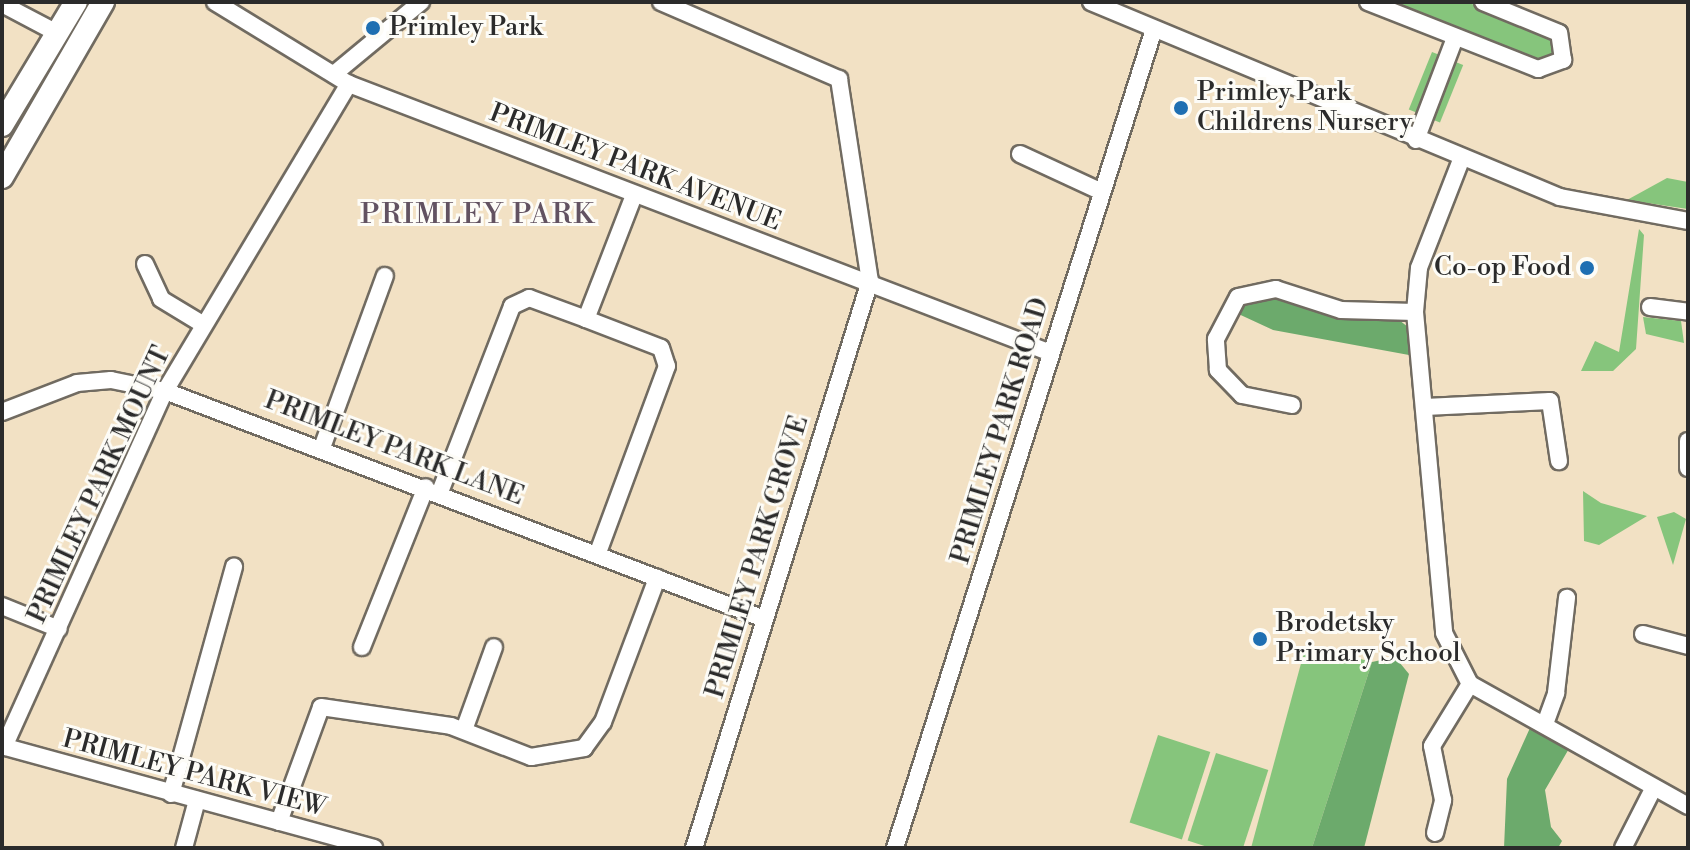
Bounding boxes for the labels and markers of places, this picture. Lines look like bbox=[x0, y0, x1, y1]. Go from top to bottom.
place label: Primley Park bbox=[389, 12, 543, 44]
marker: Primley Park bbox=[364, 19, 382, 37]
place label: Primley Park Childrens Nursery bbox=[1197, 77, 1412, 138]
marker: Primley Park Childrens Nursery bbox=[1172, 99, 1190, 117]
place label: Co-op Food bbox=[1434, 252, 1571, 284]
marker: Co-op Food bbox=[1578, 259, 1596, 277]
place label: Brodetsky Primary School bbox=[1276, 608, 1460, 670]
marker: Brodetsky Primary School bbox=[1251, 630, 1269, 648]

